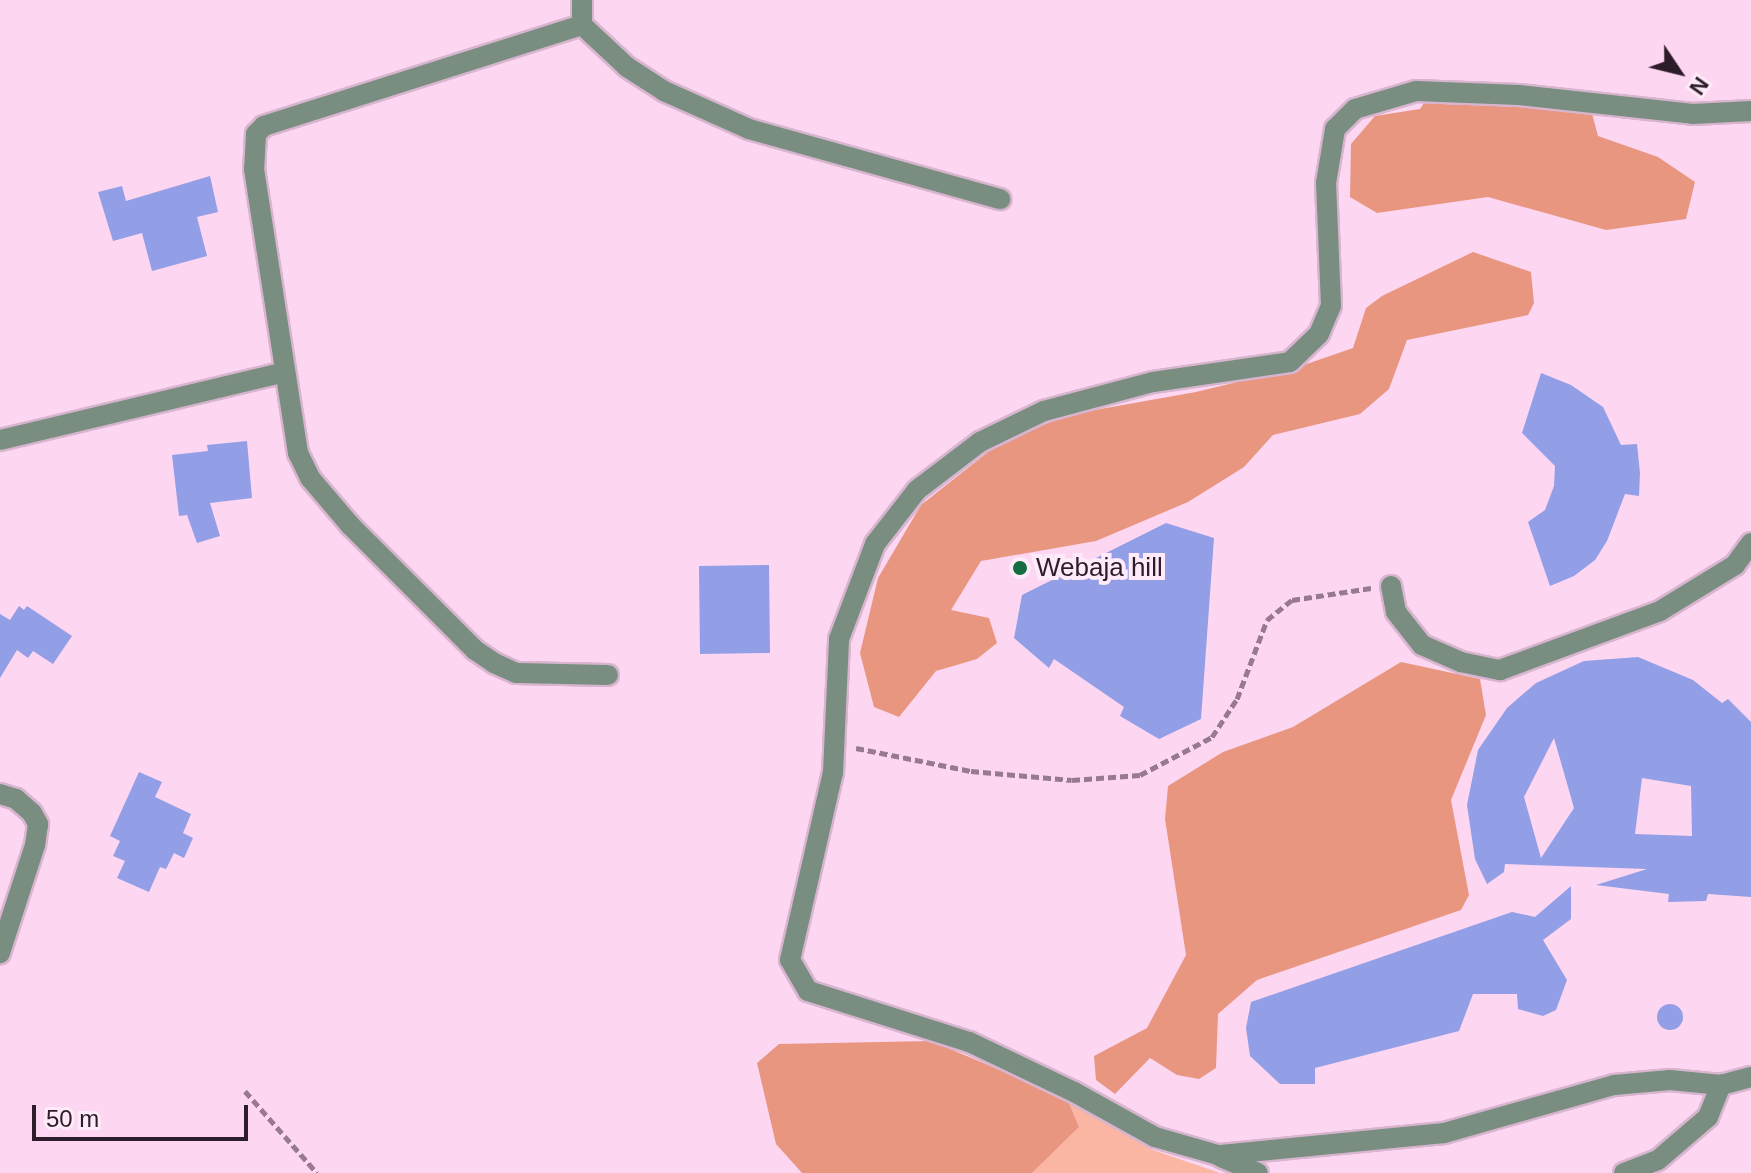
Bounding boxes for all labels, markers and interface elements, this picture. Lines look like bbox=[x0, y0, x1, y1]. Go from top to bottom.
north arrow bbox=[1639, 32, 1719, 112]
text: N bbox=[1684, 72, 1714, 100]
place label: Webaja hill bbox=[1036, 552, 1163, 584]
marker: Webaja hill bbox=[1011, 559, 1029, 577]
scale bar bbox=[36, 1089, 252, 1139]
text: 50 m bbox=[46, 1105, 99, 1132]

